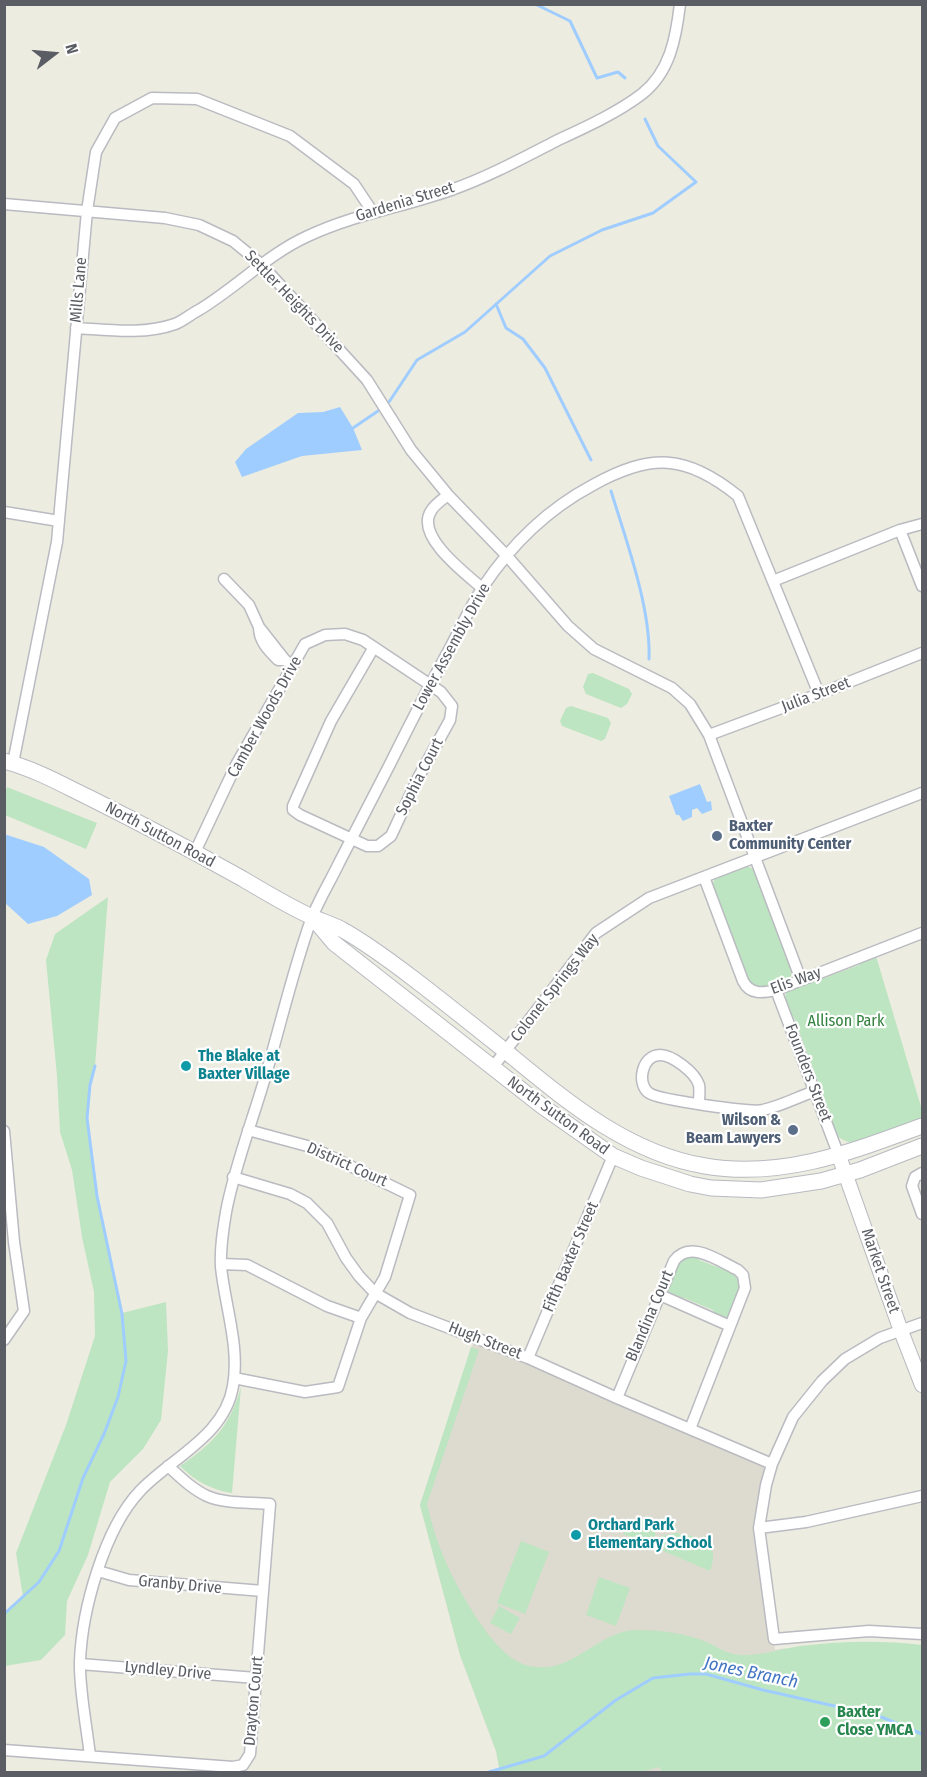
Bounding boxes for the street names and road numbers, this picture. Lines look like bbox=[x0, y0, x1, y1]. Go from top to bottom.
street label: Gardenia Street bbox=[353, 178, 457, 226]
street label: Settler Heights Drive bbox=[240, 247, 348, 357]
street label: Mills Lane bbox=[67, 256, 91, 324]
street label: Lower Assembly Drive bbox=[409, 580, 495, 714]
street label: Camber Woods Drive bbox=[224, 653, 306, 781]
street label: Julia Street bbox=[779, 673, 853, 717]
street label: Sophia Court bbox=[392, 735, 448, 819]
street label: North Sutton Road bbox=[102, 798, 218, 872]
street label: Colonel Springs Way bbox=[507, 930, 603, 1046]
street label: Elis Way bbox=[768, 963, 824, 999]
street label: Founders Street bbox=[781, 1021, 835, 1125]
street label: North Sutton Road bbox=[503, 1073, 613, 1159]
street label: District Court bbox=[304, 1139, 390, 1191]
street label: Fifth Baxter Street bbox=[539, 1199, 603, 1315]
street label: Market Street bbox=[857, 1226, 903, 1316]
street label: Blandina Court bbox=[622, 1268, 678, 1364]
street label: Hugh Street bbox=[446, 1318, 524, 1364]
street label: Granby Drive bbox=[137, 1572, 223, 1598]
street label: Drayton Court bbox=[241, 1655, 267, 1747]
street label: Lyndley Drive bbox=[124, 1658, 212, 1684]

